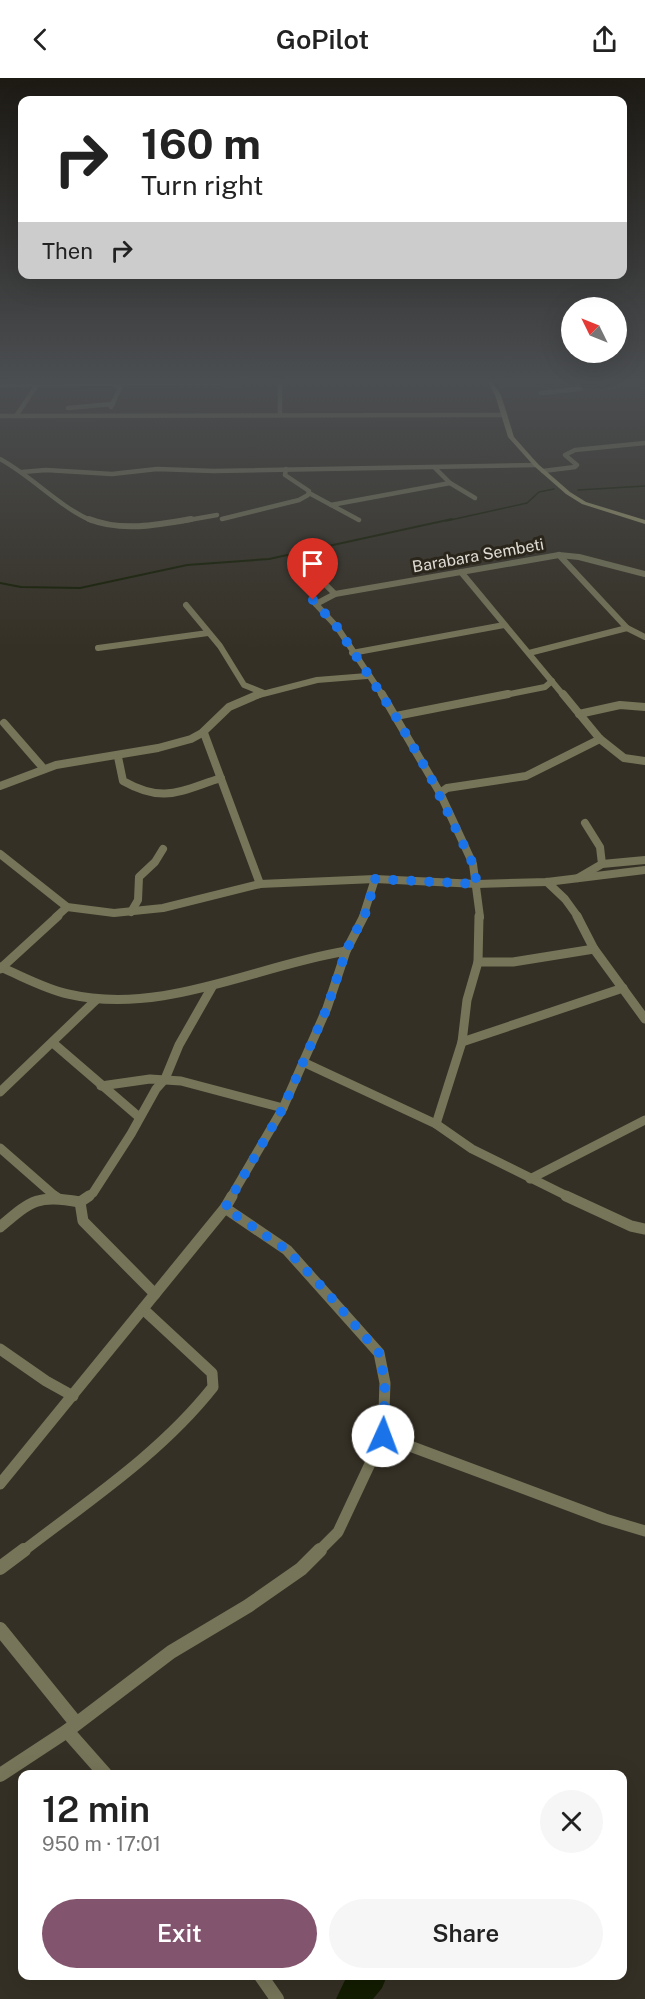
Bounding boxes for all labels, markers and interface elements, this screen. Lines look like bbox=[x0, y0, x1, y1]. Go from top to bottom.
icon: back bbox=[24, 23, 57, 56]
text: GoPilot bbox=[276, 23, 369, 55]
icon: share bbox=[588, 23, 621, 56]
text: 160 m bbox=[141, 119, 261, 168]
icon: right bbox=[42, 120, 120, 198]
text: Turn right bbox=[141, 169, 264, 201]
icon: right bbox=[105, 234, 138, 267]
text: Then bbox=[42, 238, 93, 264]
north arrow bbox=[561, 297, 627, 363]
map controls bbox=[561, 297, 627, 363]
street label: Barabara Sembeti bbox=[411, 535, 545, 576]
pin bbox=[287, 538, 338, 600]
icon: arrive bbox=[296, 547, 329, 580]
position arrow bbox=[351, 1404, 415, 1468]
text: 12 min bbox=[42, 1788, 150, 1830]
button: close bbox=[540, 1790, 603, 1853]
text: 950 m · 17:01 bbox=[42, 1832, 161, 1856]
button: Exit bbox=[42, 1899, 317, 1968]
button: Share bbox=[329, 1899, 603, 1968]

